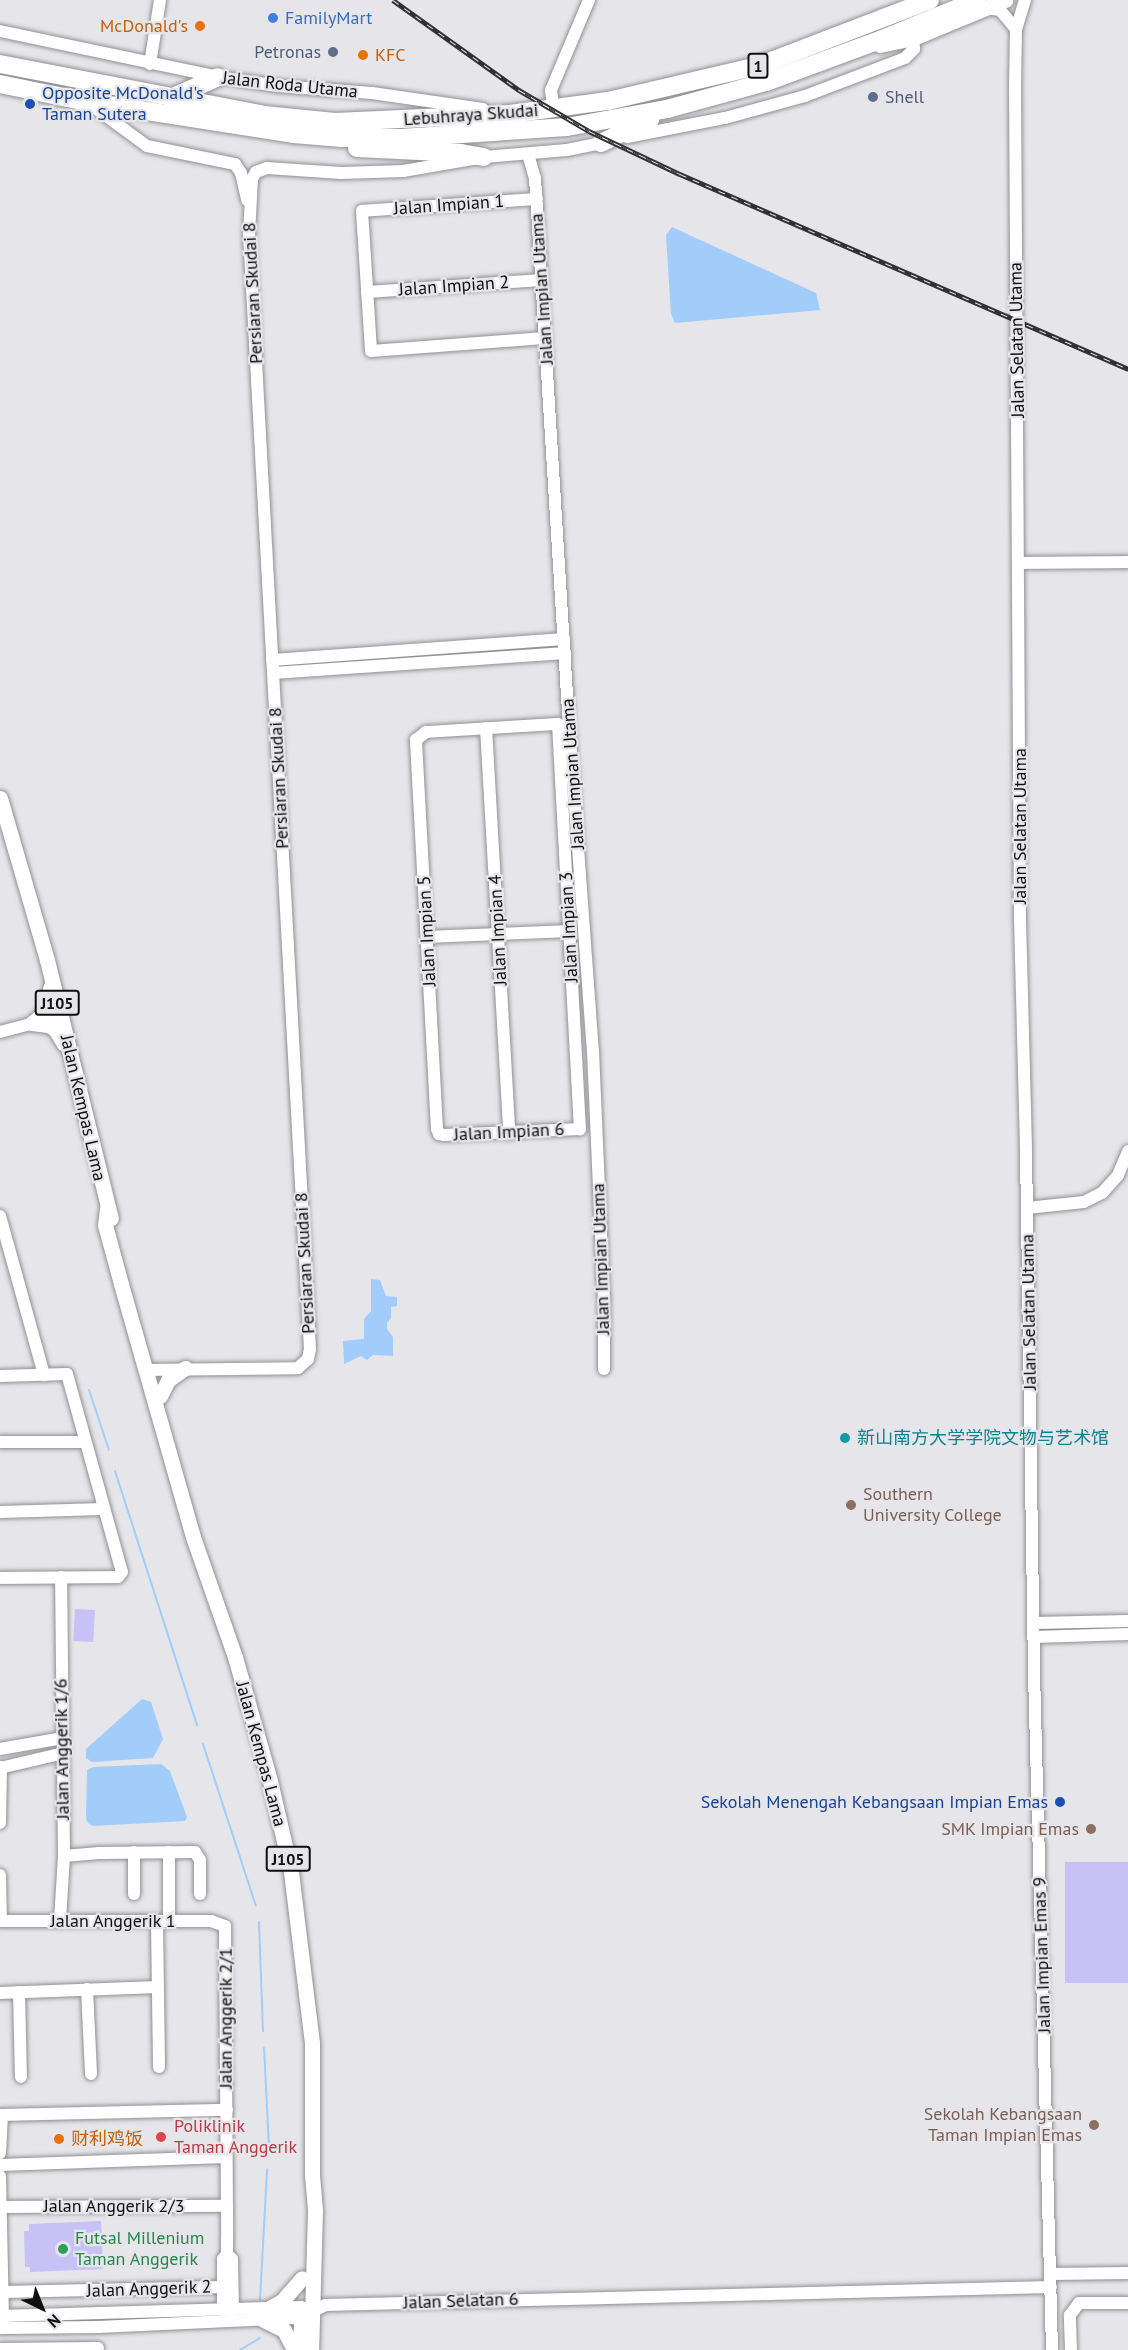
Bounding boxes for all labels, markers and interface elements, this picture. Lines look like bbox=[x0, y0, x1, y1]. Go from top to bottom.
place label: FamilyMart bbox=[285, 7, 372, 29]
marker: FamilyMart bbox=[266, 11, 280, 25]
place label: McDonald's bbox=[100, 15, 188, 37]
marker: McDonald's bbox=[193, 19, 207, 33]
place label: Petronas bbox=[254, 41, 321, 63]
place label: KFC bbox=[375, 44, 406, 66]
marker: Petronas bbox=[326, 45, 340, 59]
marker: KFC bbox=[356, 48, 370, 62]
road number: 1 bbox=[746, 53, 770, 79]
street label: Jalan Roda Utama bbox=[221, 67, 359, 103]
place label: Opposite McDonald's Taman Sutera bbox=[42, 83, 204, 125]
place label: Shell bbox=[885, 86, 924, 108]
marker: Shell bbox=[866, 90, 880, 104]
marker: Opposite McDonald's Taman Sutera bbox=[23, 97, 37, 111]
street label: Lebuhraya Skudai bbox=[403, 100, 539, 130]
street label: Jalan Impian 1 bbox=[393, 190, 505, 220]
street label: Jalan Impian Utama bbox=[526, 213, 558, 365]
street label: Persiaran Skudai 8 bbox=[239, 222, 267, 364]
street label: Jalan Selatan Utama bbox=[1005, 262, 1029, 418]
street label: Jalan Impian 2 bbox=[398, 271, 510, 301]
street label: Jalan Impian Utama bbox=[557, 698, 589, 850]
street label: Persiaran Skudai 8 bbox=[265, 707, 293, 849]
street label: Jalan Selatan Utama bbox=[1009, 748, 1031, 904]
street label: Jalan Impian 3 bbox=[555, 871, 583, 983]
street label: Jalan Impian 4 bbox=[484, 874, 512, 986]
street label: Jalan Impian 5 bbox=[413, 875, 441, 987]
road number: J105 bbox=[34, 990, 80, 1016]
street label: Jalan Kempas Lama bbox=[56, 1033, 110, 1183]
street label: Jalan Impian 6 bbox=[453, 1118, 565, 1146]
street label: Jalan Impian Utama bbox=[588, 1183, 614, 1335]
street label: Persiaran Skudai 8 bbox=[291, 1192, 319, 1334]
street label: Jalan Selatan Utama bbox=[1017, 1234, 1041, 1390]
place label: 新山南方大学学院文物与艺术馆 bbox=[857, 1427, 1109, 1449]
marker: 新山南方大学学院文物与艺术馆 bbox=[838, 1431, 852, 1445]
place label: Southern University College bbox=[863, 1484, 1002, 1526]
marker: Southern University College bbox=[844, 1498, 858, 1512]
street label: Jalan Anggerik 1/6 bbox=[50, 1678, 74, 1820]
street label: Jalan Kempas Lama bbox=[231, 1679, 291, 1829]
place label: Sekolah Menengah Kebangsaan Impian Emas bbox=[701, 1791, 1048, 1813]
marker: Sekolah Menengah Kebangsaan Impian Emas bbox=[1053, 1795, 1067, 1809]
place label: SMK Impian Emas bbox=[941, 1818, 1079, 1840]
marker: SMK Impian Emas bbox=[1084, 1822, 1098, 1836]
road number: J105 bbox=[266, 1846, 310, 1872]
street label: Jalan Impian Emas 9 bbox=[1028, 1876, 1056, 2034]
street label: Jalan Anggerik 1 bbox=[50, 1910, 176, 1932]
street label: Jalan Anggerik 2/1 bbox=[215, 1947, 237, 2089]
place label: Sekolah Kebangsaan Taman Impian Emas bbox=[924, 2104, 1082, 2146]
place label: Poliklinik Taman Anggerik bbox=[174, 2116, 298, 2158]
marker: Sekolah Kebangsaan Taman Impian Emas bbox=[1087, 2118, 1101, 2132]
place label: 财利鸡饭 bbox=[71, 2128, 143, 2150]
marker: Poliklinik Taman Anggerik bbox=[152, 2128, 170, 2146]
marker: 财利鸡饭 bbox=[52, 2132, 66, 2146]
street label: Jalan Anggerik 2/3 bbox=[43, 2195, 185, 2217]
place label: Futsal Millenium Taman Anggerik bbox=[75, 2228, 204, 2270]
marker: Futsal Millenium Taman Anggerik bbox=[56, 2242, 70, 2256]
street label: Jalan Anggerik 2 bbox=[86, 2276, 212, 2302]
north arrow bbox=[12, 2278, 72, 2338]
street label: Jalan Selatan 6 bbox=[403, 2288, 519, 2314]
text: N bbox=[44, 2310, 65, 2332]

